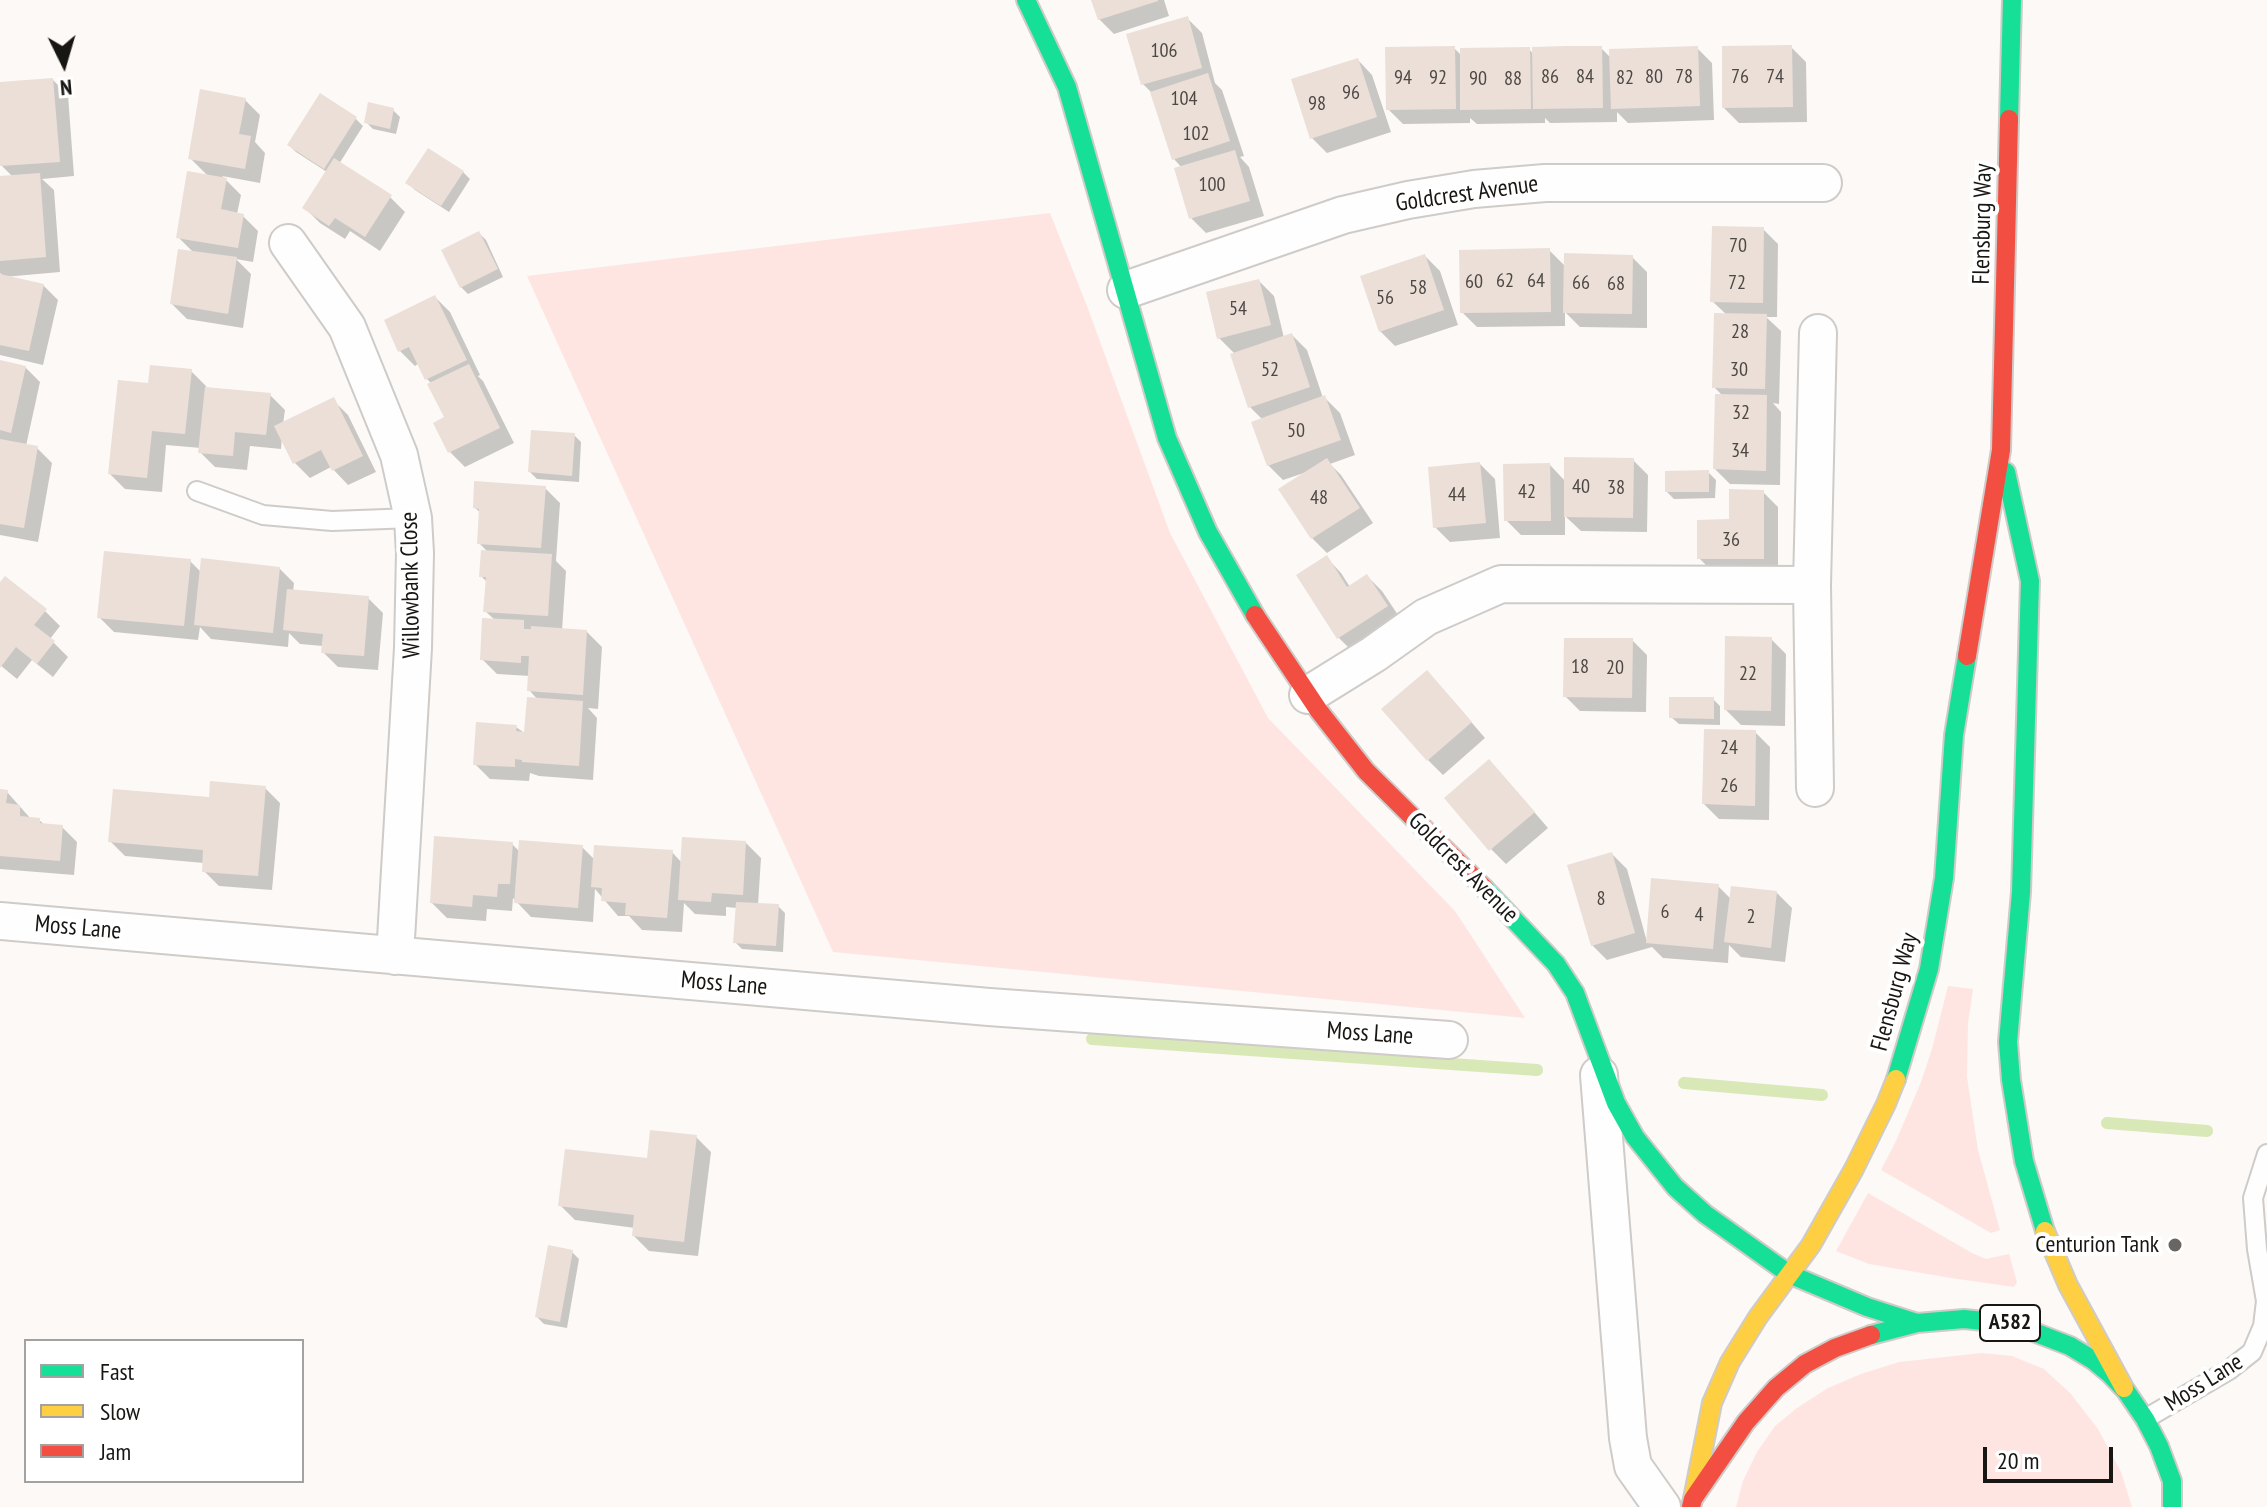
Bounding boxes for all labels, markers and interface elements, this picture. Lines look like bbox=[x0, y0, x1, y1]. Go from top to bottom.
north arrow bbox=[24, 24, 104, 104]
house number: 106 bbox=[1151, 39, 1177, 63]
house number: 86 bbox=[1541, 65, 1559, 89]
house number: 84 bbox=[1576, 65, 1594, 89]
house number: 80 bbox=[1645, 65, 1663, 89]
house number: 78 bbox=[1675, 65, 1693, 89]
house number: 76 bbox=[1731, 65, 1749, 89]
house number: 74 bbox=[1766, 65, 1784, 89]
house number: 94 bbox=[1394, 66, 1412, 90]
house number: 92 bbox=[1429, 66, 1447, 90]
house number: 82 bbox=[1616, 66, 1634, 90]
house number: 90 bbox=[1469, 67, 1487, 91]
house number: 88 bbox=[1504, 67, 1522, 91]
text: N bbox=[59, 73, 73, 102]
house number: 96 bbox=[1342, 81, 1360, 105]
house number: 104 bbox=[1171, 87, 1197, 111]
house number: 98 bbox=[1308, 92, 1326, 116]
house number: 102 bbox=[1183, 122, 1209, 146]
street label: Flensburg Way bbox=[1968, 163, 1998, 285]
street label: Goldcrest Avenue bbox=[1394, 170, 1540, 218]
house number: 100 bbox=[1199, 173, 1225, 197]
house number: 70 bbox=[1729, 234, 1747, 258]
house number: 62 bbox=[1496, 269, 1514, 293]
house number: 64 bbox=[1527, 269, 1545, 293]
house number: 60 bbox=[1465, 270, 1483, 294]
house number: 66 bbox=[1572, 271, 1590, 295]
house number: 72 bbox=[1728, 271, 1746, 295]
house number: 68 bbox=[1607, 272, 1625, 296]
house number: 58 bbox=[1409, 276, 1427, 300]
house number: 56 bbox=[1376, 286, 1394, 310]
house number: 54 bbox=[1229, 297, 1247, 321]
house number: 28 bbox=[1731, 320, 1749, 344]
house number: 52 bbox=[1261, 358, 1279, 382]
house number: 30 bbox=[1730, 358, 1748, 382]
house number: 32 bbox=[1732, 401, 1750, 425]
house number: 50 bbox=[1287, 419, 1305, 443]
house number: 34 bbox=[1731, 439, 1749, 463]
house number: 40 bbox=[1572, 475, 1590, 499]
house number: 38 bbox=[1607, 476, 1625, 500]
house number: 42 bbox=[1518, 480, 1536, 504]
house number: 44 bbox=[1448, 483, 1466, 507]
house number: 48 bbox=[1310, 486, 1328, 510]
street label: Willowbank Close bbox=[395, 511, 427, 659]
house number: 36 bbox=[1722, 528, 1740, 552]
house number: 18 bbox=[1571, 655, 1589, 679]
house number: 20 bbox=[1606, 656, 1624, 680]
house number: 22 bbox=[1739, 662, 1757, 686]
house number: 24 bbox=[1720, 736, 1738, 760]
house number: 26 bbox=[1720, 774, 1738, 798]
street label: Goldcrest Avenue bbox=[1402, 807, 1524, 929]
house number: 8 bbox=[1597, 887, 1605, 911]
house number: 6 bbox=[1661, 900, 1669, 924]
house number: 4 bbox=[1695, 903, 1703, 927]
house number: 2 bbox=[1747, 905, 1755, 929]
street label: Moss Lane bbox=[34, 910, 122, 946]
street label: Flensburg Way bbox=[1865, 930, 1925, 1054]
street label: Moss Lane bbox=[680, 966, 768, 1002]
street label: Moss Lane bbox=[1326, 1017, 1414, 1051]
place label: Centurion Tank bbox=[2035, 1231, 2159, 1259]
marker: Centurion Tank bbox=[2166, 1236, 2184, 1254]
road number: A582 bbox=[1980, 1305, 2040, 1341]
legend bbox=[24, 1339, 304, 1483]
street label: Moss Lane bbox=[2160, 1348, 2248, 1418]
text: Fast bbox=[100, 1356, 134, 1387]
text: Slow bbox=[100, 1396, 140, 1427]
scale bar bbox=[1987, 1431, 2117, 1481]
text: Jam bbox=[100, 1436, 131, 1467]
text: 20 m bbox=[1997, 1445, 2039, 1476]

